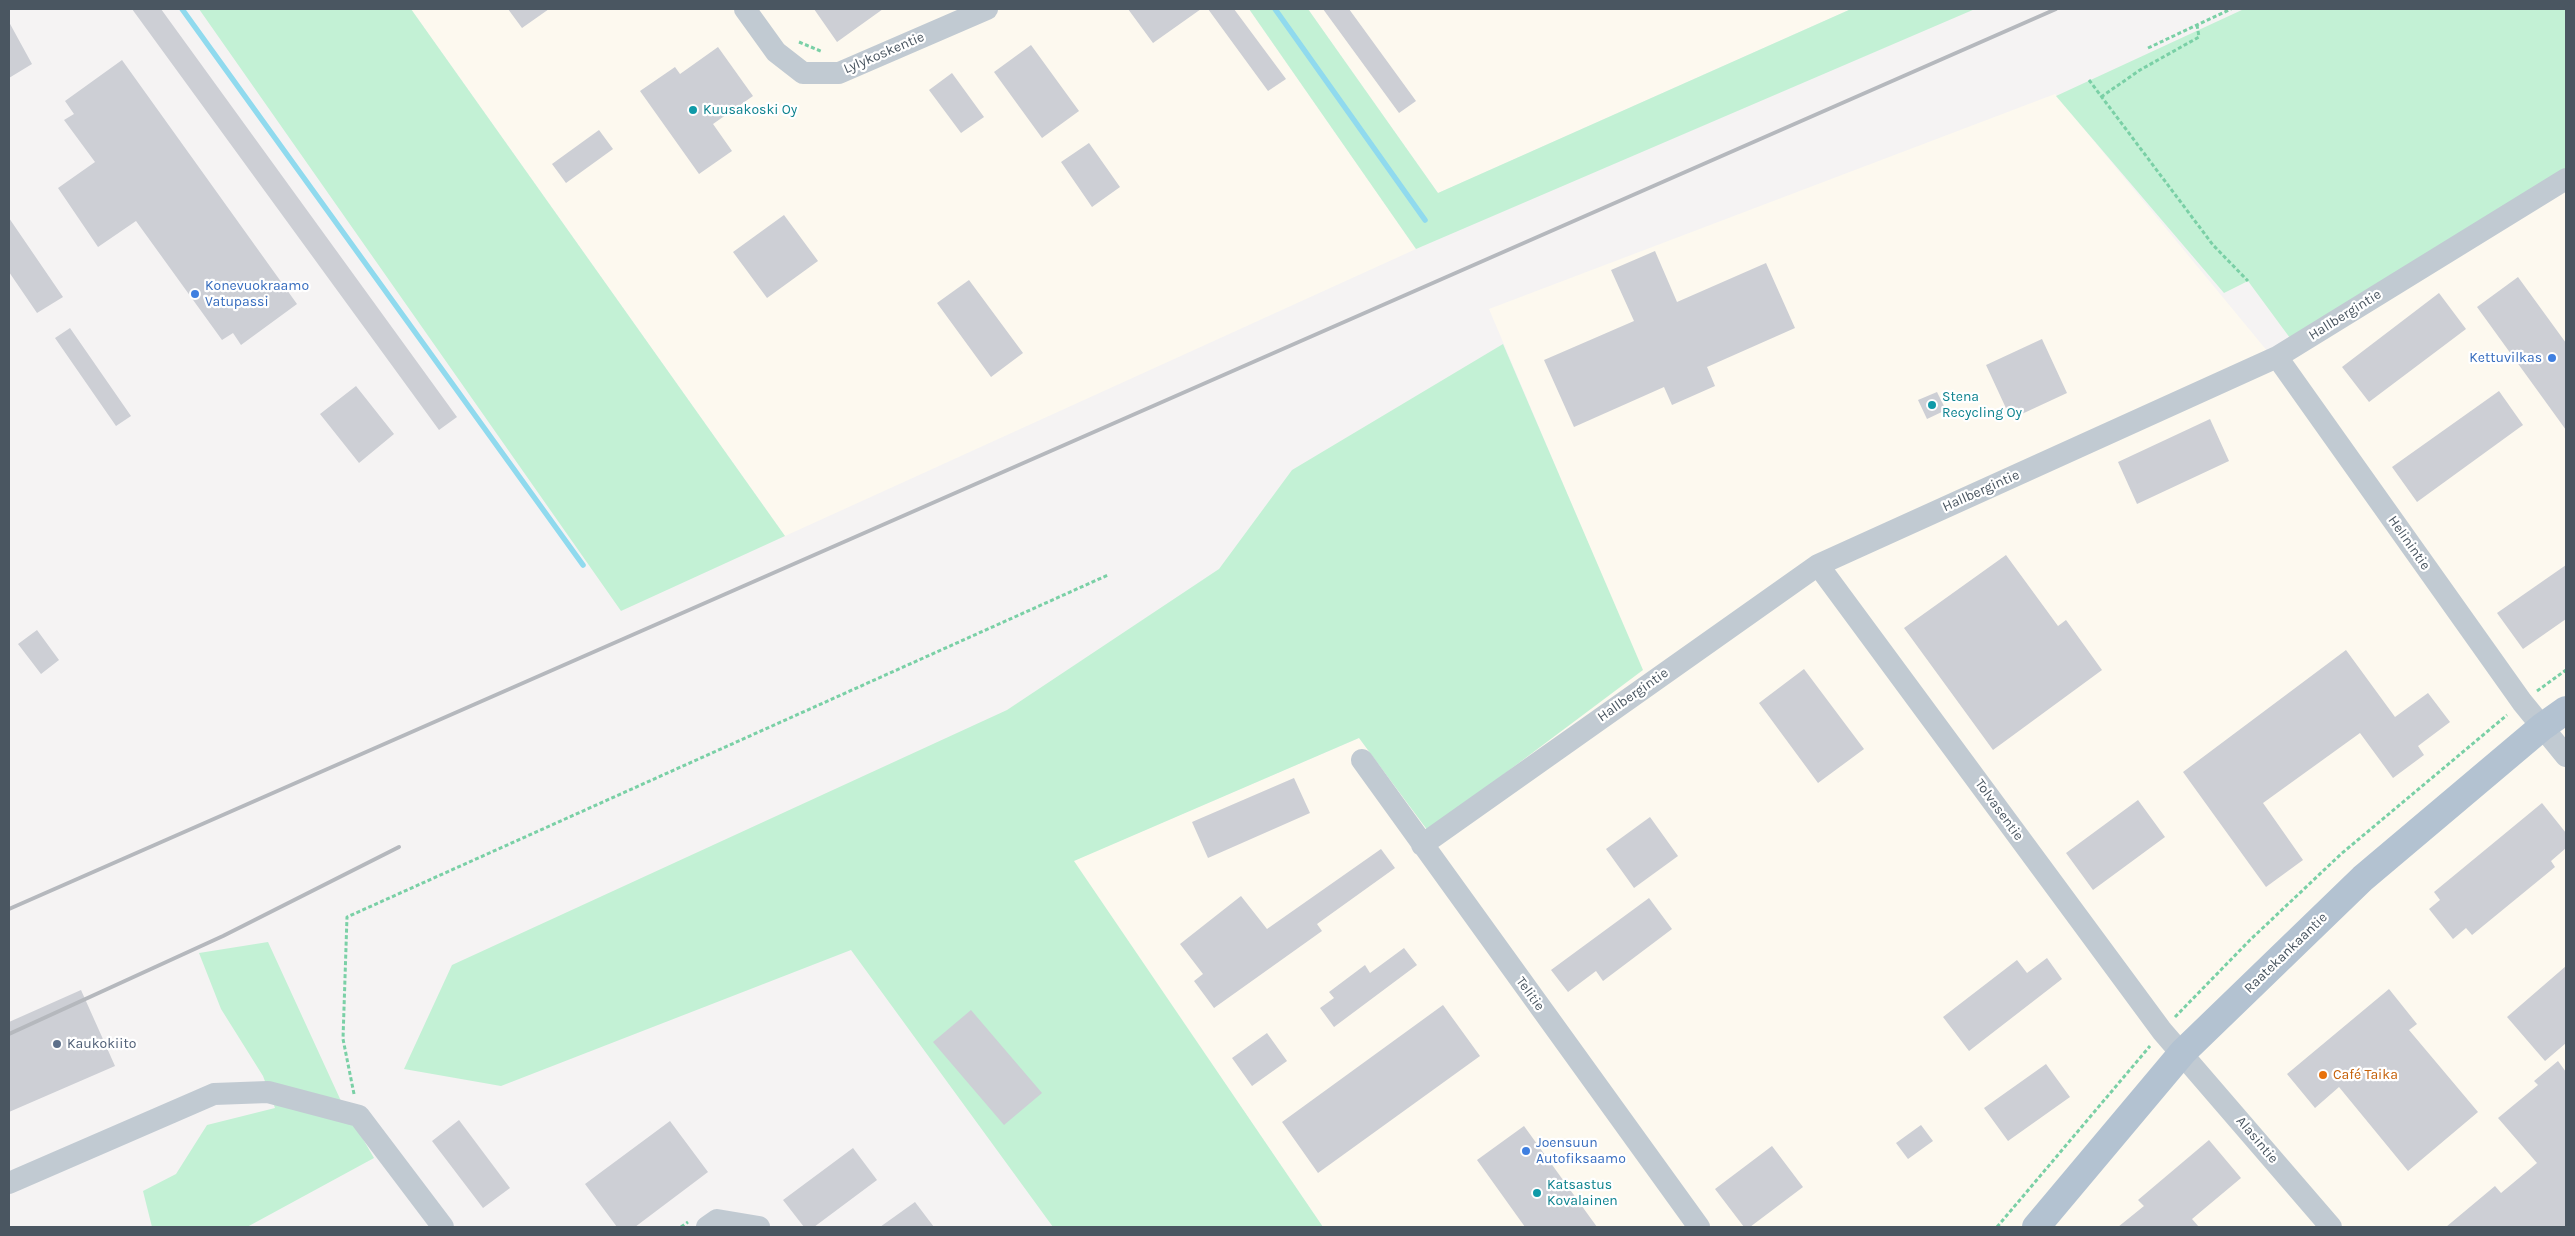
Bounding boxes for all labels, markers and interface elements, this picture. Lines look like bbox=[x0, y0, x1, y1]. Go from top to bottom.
street label: Lylykoskentie bbox=[841, 28, 927, 78]
place label: Kuusakoski Oy bbox=[703, 102, 797, 118]
marker: Kuusakoski Oy bbox=[687, 104, 699, 116]
place label: Konevuokraamo Vatupassi bbox=[205, 278, 309, 310]
street label: Hallbergintie bbox=[2306, 286, 2384, 344]
marker: Konevuokraamo Vatupassi bbox=[189, 288, 201, 300]
place label: Kettuvilkas bbox=[2469, 350, 2542, 366]
marker: Kettuvilkas bbox=[2546, 352, 2558, 364]
place label: Stena Recycling Oy bbox=[1942, 389, 2022, 422]
marker: Stena Recycling Oy bbox=[1926, 399, 1938, 411]
street label: Hallbergintie bbox=[1940, 467, 2022, 515]
street label: Helinintie bbox=[2384, 513, 2434, 573]
street label: Hallbergintie bbox=[1594, 664, 1672, 726]
street label: Tolvasentie bbox=[1971, 776, 2027, 844]
street label: Raatekankaantie bbox=[2241, 909, 2331, 997]
street label: Telitie bbox=[1512, 974, 1548, 1014]
place label: Kaukokiito bbox=[67, 1036, 136, 1052]
marker: Kaukokiito bbox=[51, 1038, 63, 1050]
place label: Café Taika bbox=[2333, 1067, 2398, 1083]
marker: Café Taika bbox=[2317, 1069, 2329, 1081]
street label: Alasintie bbox=[2232, 1113, 2282, 1167]
place label: Joensuun Autofiksaamo bbox=[1536, 1135, 1626, 1168]
marker: Joensuun Autofiksaamo bbox=[1520, 1145, 1532, 1157]
place label: Katsastus Kovalainen bbox=[1547, 1177, 1618, 1210]
marker: Katsastus Kovalainen bbox=[1531, 1187, 1543, 1199]

